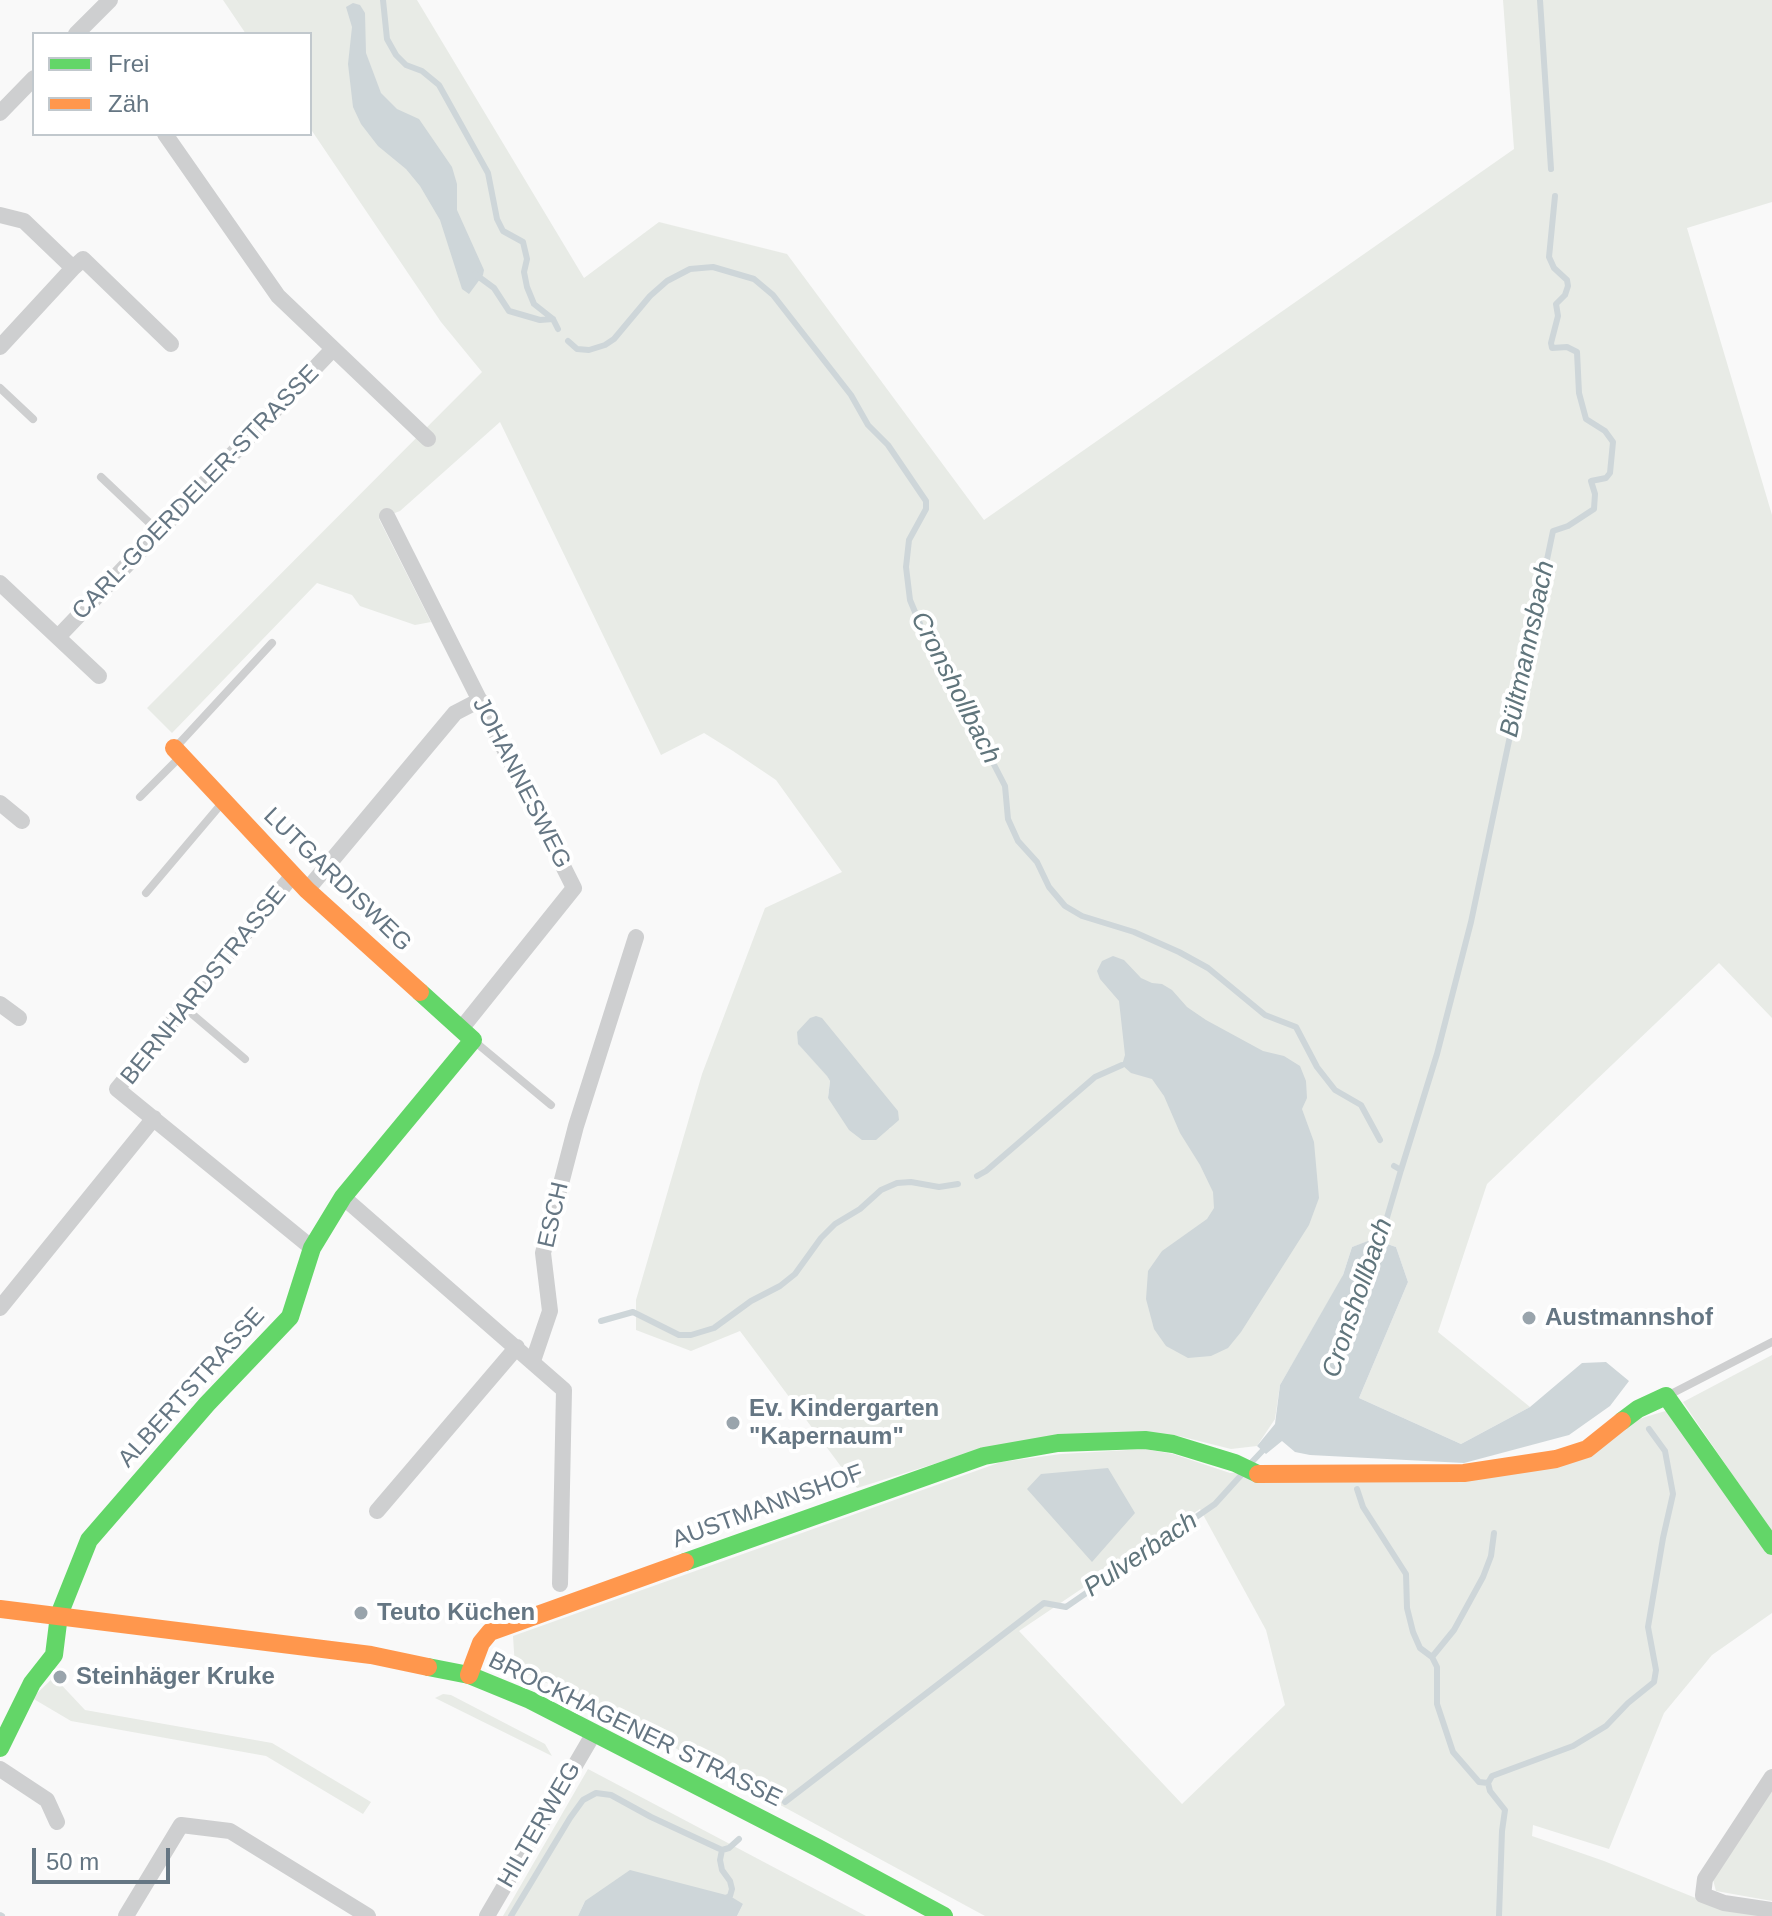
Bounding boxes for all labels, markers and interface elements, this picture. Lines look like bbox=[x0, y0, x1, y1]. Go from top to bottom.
legend bbox=[32, 32, 312, 136]
text: Frei bbox=[108, 50, 149, 77]
text: Zäh bbox=[108, 90, 149, 117]
street label: CARL-GOERDELER-STRASSE bbox=[67, 360, 325, 626]
water label: Bültmannsbach bbox=[1494, 558, 1562, 740]
water label: Cronshollbach bbox=[903, 607, 1007, 769]
street label: JOHANNESWEG bbox=[465, 693, 577, 873]
street label: LUTGARDISWEG bbox=[257, 802, 417, 958]
street label: BERNHARDSTRASSE bbox=[115, 881, 293, 1091]
street label: ESCH bbox=[532, 1179, 576, 1251]
water label: Cronshollbach bbox=[1316, 1214, 1400, 1382]
street label: ALBERTSTRASSE bbox=[113, 1302, 271, 1474]
place label: Austmannshof bbox=[1545, 1304, 1713, 1332]
marker: Austmannshof bbox=[1520, 1309, 1538, 1327]
place label: Ev. Kindergarten "Kapernaum" bbox=[749, 1395, 939, 1451]
marker: Ev. Kindergarten "Kapernaum" bbox=[724, 1414, 742, 1432]
street label: AUSTMANNSHOF bbox=[668, 1459, 868, 1555]
water label: Pulverbach bbox=[1078, 1506, 1204, 1604]
place label: Teuto Küchen bbox=[377, 1599, 535, 1627]
marker: Teuto Küchen bbox=[352, 1604, 370, 1622]
street label: BROCKHAGENER STRASSE bbox=[484, 1646, 786, 1814]
place label: Steinhäger Kruke bbox=[76, 1663, 275, 1691]
marker: Steinhäger Kruke bbox=[51, 1668, 69, 1686]
street label: HILTERWEG bbox=[492, 1757, 588, 1893]
scale bar bbox=[36, 1832, 174, 1882]
text: 50 m bbox=[46, 1848, 99, 1875]

